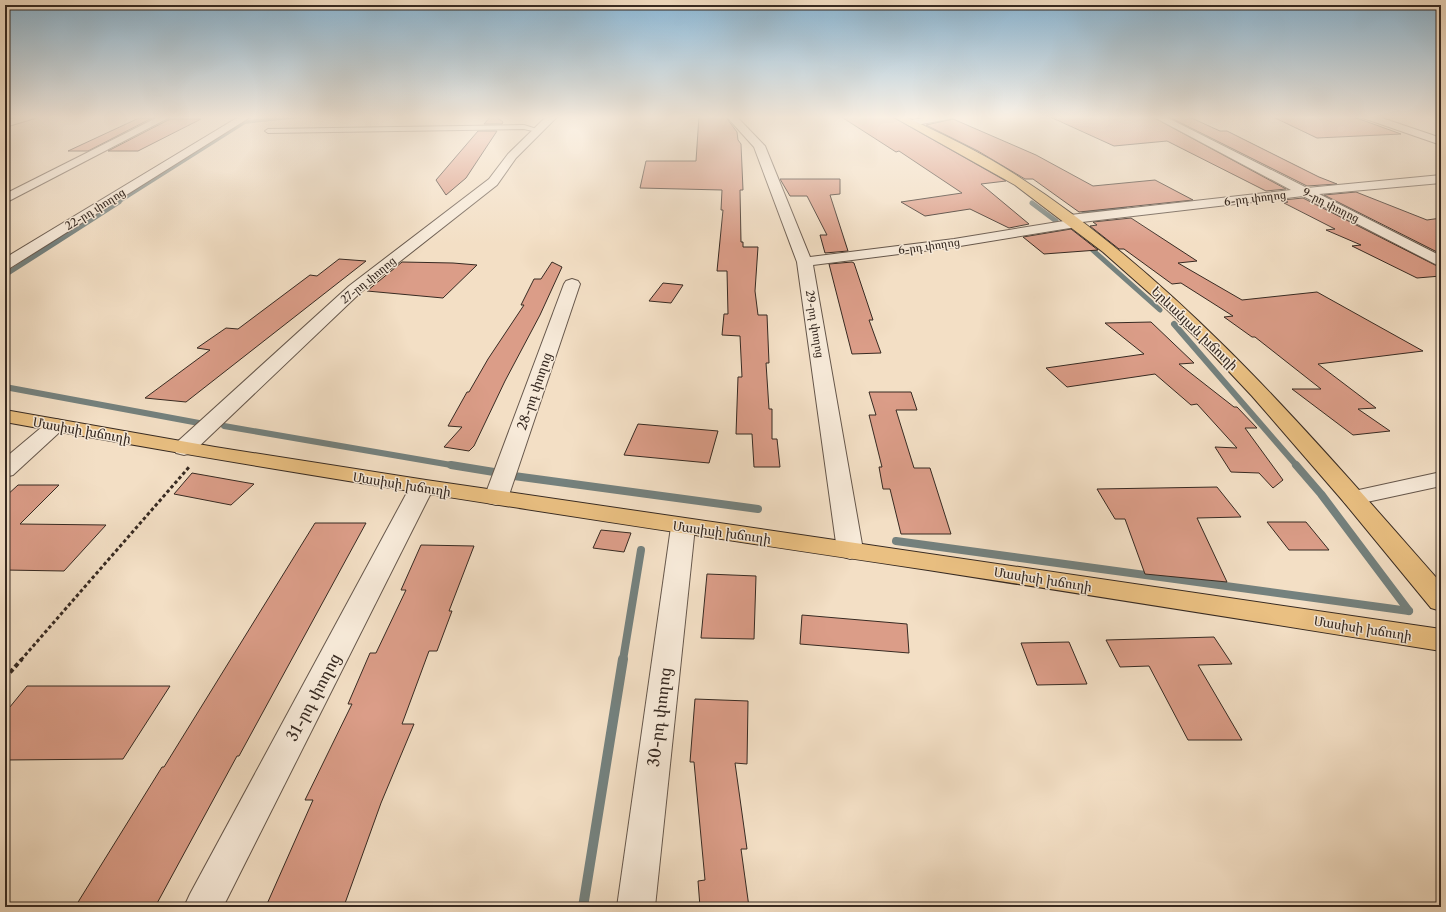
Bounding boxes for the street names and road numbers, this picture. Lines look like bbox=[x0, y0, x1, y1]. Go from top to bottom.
street label: 22-րդ փողոց bbox=[62, 185, 128, 233]
street label: 9-րդ փողոց bbox=[1300, 185, 1362, 225]
street label: 6-րդ փողոց bbox=[1223, 187, 1287, 209]
street label: 6-րդ փողոց bbox=[897, 235, 961, 257]
street label: 27-րդ փողոց bbox=[337, 253, 399, 307]
street label: Երևանյան խճուղի bbox=[1148, 283, 1242, 375]
street label: 29-րդ փողոց bbox=[803, 289, 827, 359]
street label: 28-րդ փողոց bbox=[513, 350, 556, 432]
street label: Մասիսի խճուղի bbox=[32, 414, 133, 448]
street label: Մասիսի խճուղի bbox=[352, 468, 453, 501]
street label: Մասիսի խճուղի bbox=[672, 517, 773, 548]
street label: Մասիսի խճուղի bbox=[993, 563, 1094, 596]
street label: Մասիսի խճուղի bbox=[1313, 612, 1414, 645]
street label: 31-րդ փողոց bbox=[281, 650, 345, 744]
street label: 30-րդ փողոց bbox=[643, 666, 675, 768]

